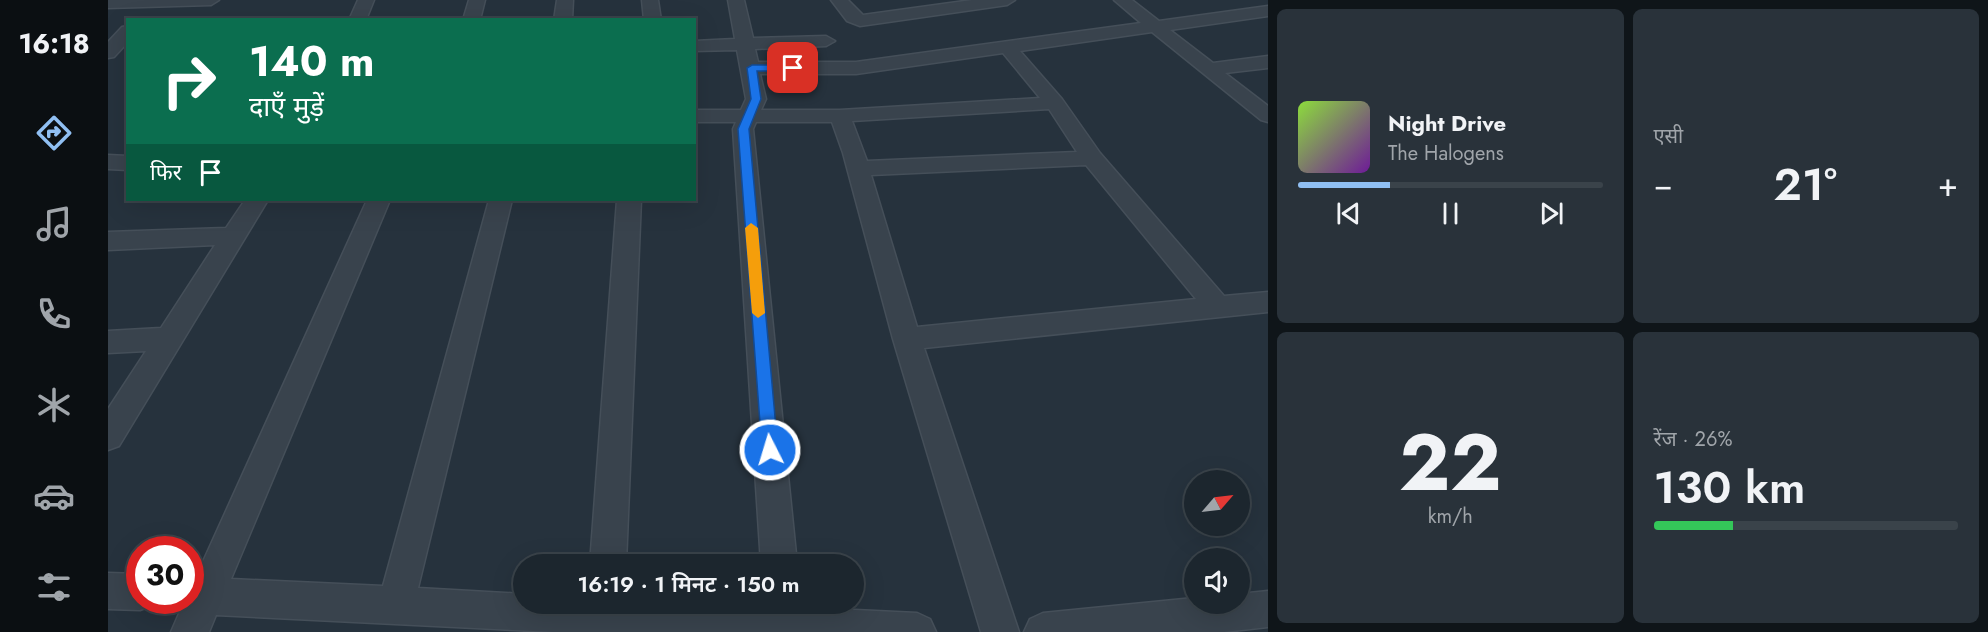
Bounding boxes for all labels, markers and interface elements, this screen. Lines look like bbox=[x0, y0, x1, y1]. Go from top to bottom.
text: 16:18 bbox=[18, 24, 90, 63]
text: 140 m bbox=[249, 31, 375, 92]
icon: right bbox=[150, 42, 228, 120]
pin bbox=[767, 42, 818, 93]
icon: arrive bbox=[776, 51, 809, 84]
text: दाएँ मुड़ें bbox=[249, 87, 324, 126]
text: Night Drive bbox=[1388, 107, 1506, 139]
icon: directions bbox=[33, 112, 75, 154]
text: एसी bbox=[1654, 122, 1683, 151]
text: The Halogens bbox=[1388, 139, 1504, 168]
text: 21° bbox=[1774, 152, 1837, 217]
text: फिर bbox=[150, 156, 182, 188]
icon: arrive bbox=[194, 156, 227, 189]
text: − bbox=[1654, 161, 1673, 208]
text: + bbox=[1938, 161, 1958, 208]
icon: previous bbox=[1332, 197, 1365, 230]
icon: pause bbox=[1434, 197, 1467, 230]
icon: next bbox=[1535, 197, 1568, 230]
icon: music bbox=[33, 203, 75, 245]
icon: phone bbox=[33, 293, 75, 335]
icon: climate bbox=[33, 384, 75, 426]
text: 22 bbox=[1399, 407, 1501, 519]
position arrow bbox=[738, 418, 802, 482]
text: रेंज · 26% bbox=[1654, 425, 1732, 454]
text: 130 km bbox=[1654, 455, 1805, 520]
north arrow bbox=[1184, 470, 1250, 536]
map controls bbox=[1184, 470, 1250, 614]
icon: car bbox=[33, 475, 75, 517]
text: km/h bbox=[1428, 502, 1473, 531]
speed limit sign: 30 bbox=[126, 536, 204, 614]
button: sound bbox=[1184, 548, 1250, 614]
icon: filters bbox=[33, 566, 75, 608]
text: 16:19 · 1 मिनट · 150 m bbox=[578, 568, 799, 600]

